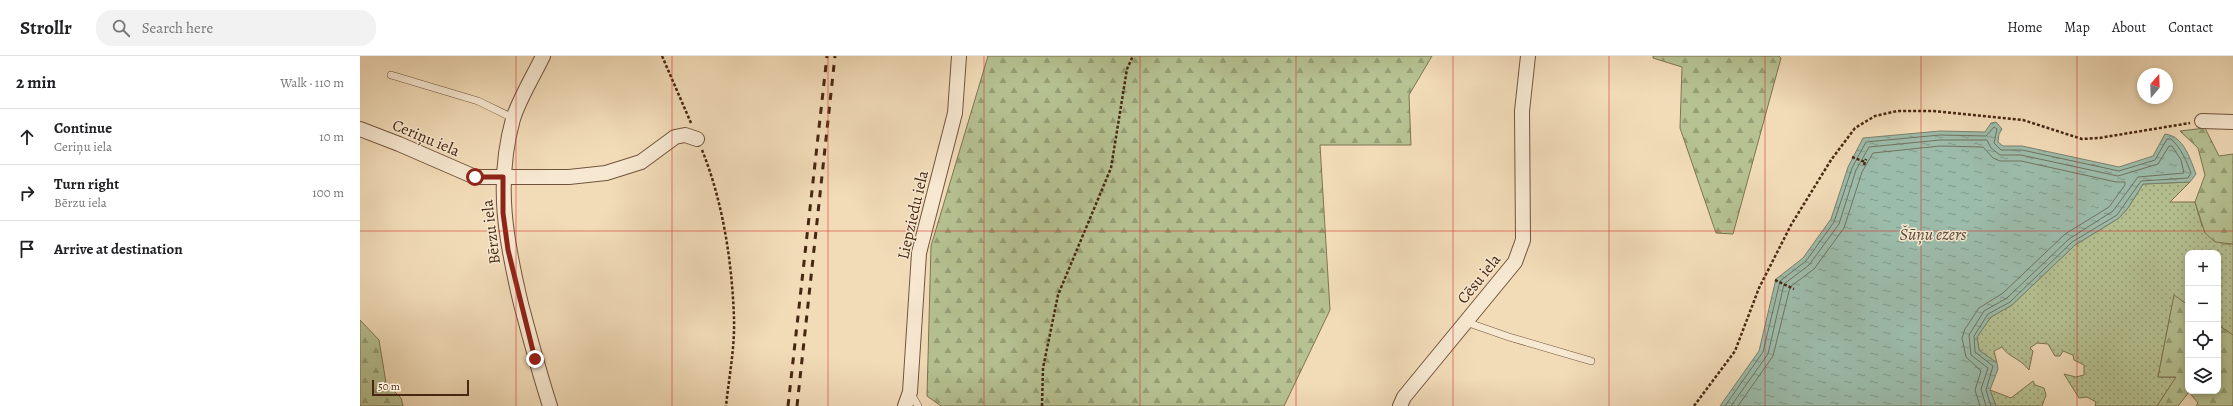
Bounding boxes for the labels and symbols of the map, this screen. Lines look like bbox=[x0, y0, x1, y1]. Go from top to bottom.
north arrow bbox=[2137, 68, 2173, 104]
street label: Ceriņu iela bbox=[389, 114, 464, 162]
route start bbox=[466, 168, 484, 186]
street label: Liepziedu iela bbox=[892, 168, 934, 262]
street label: Bērzu iela bbox=[476, 198, 506, 266]
water label: Šūņu ezers bbox=[1899, 223, 1967, 246]
street label: Cēsu iela bbox=[1452, 249, 1506, 309]
route end bbox=[526, 350, 544, 368]
scale bar bbox=[372, 378, 469, 397]

